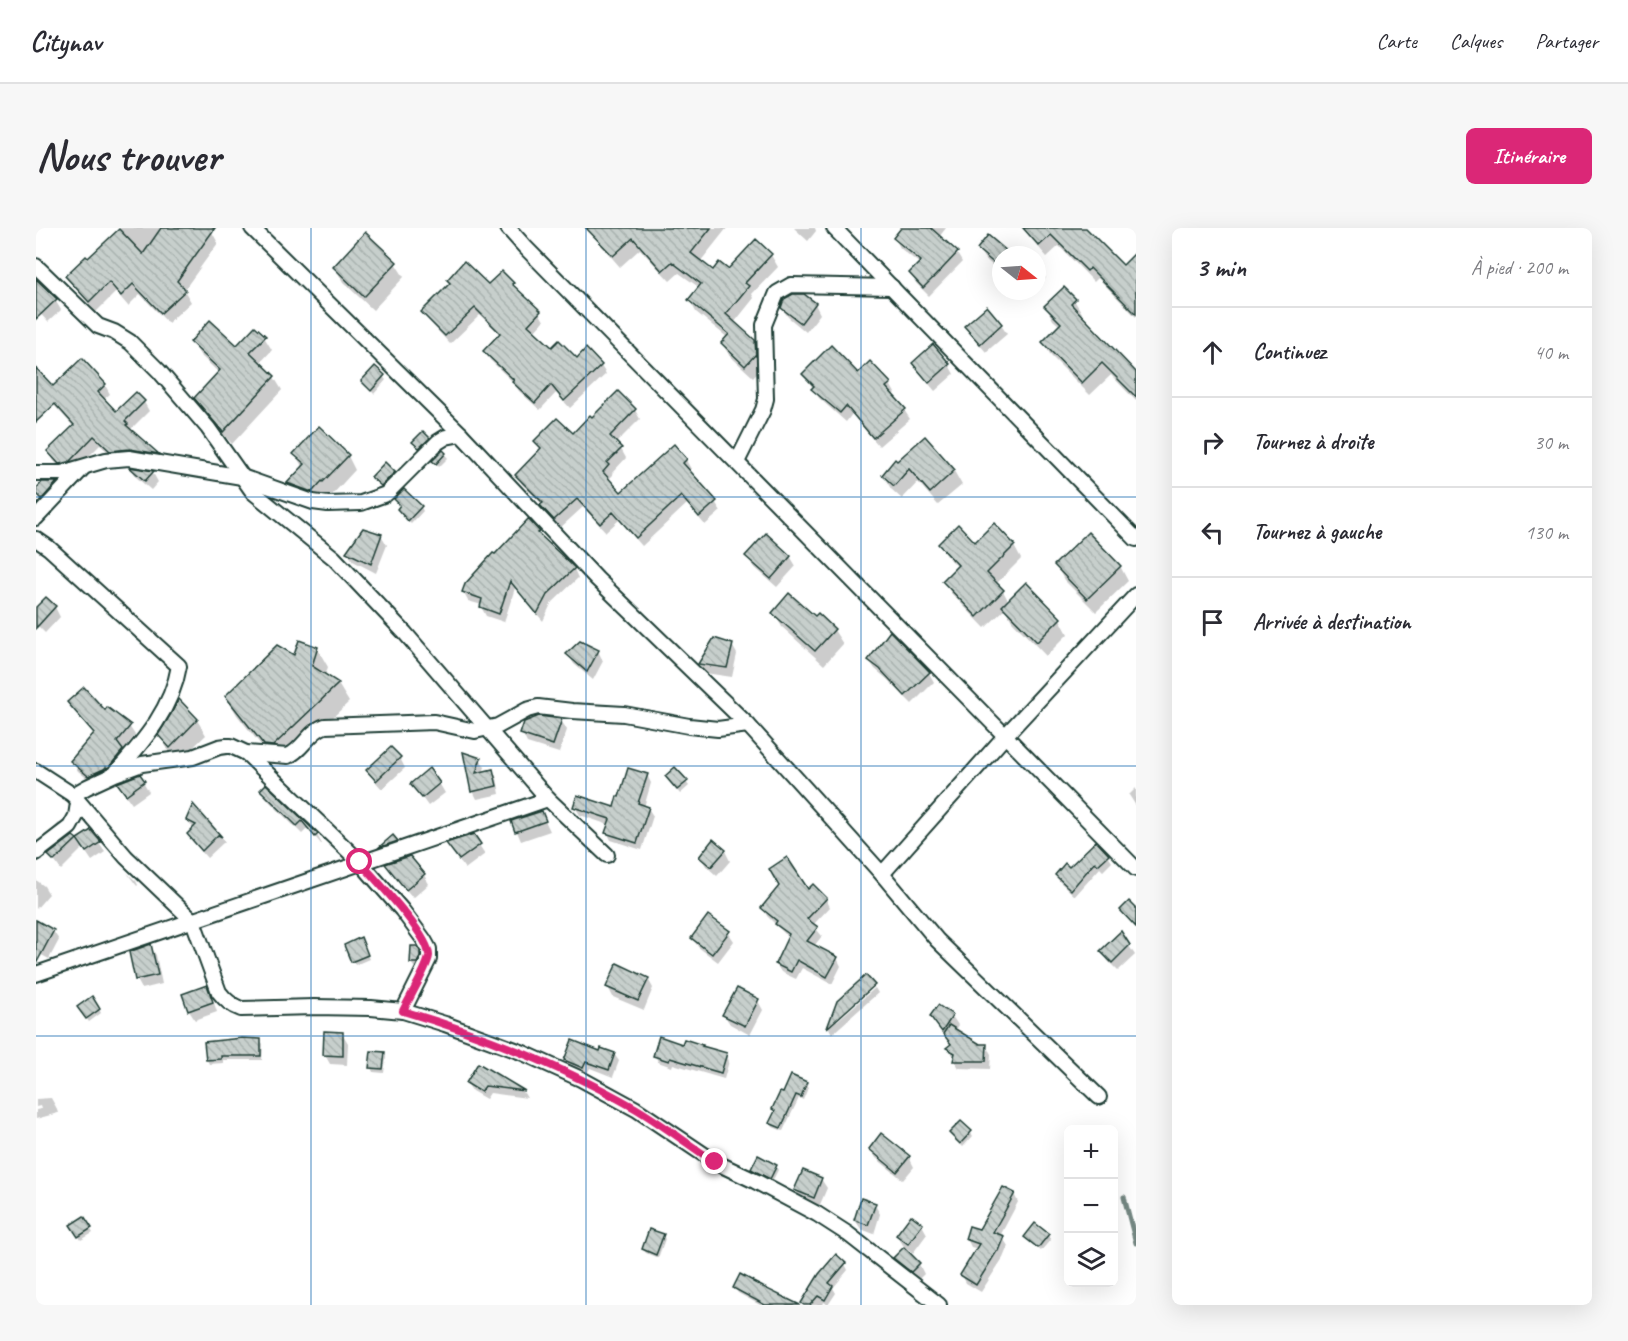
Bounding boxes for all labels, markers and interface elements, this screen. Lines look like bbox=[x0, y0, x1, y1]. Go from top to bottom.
text: Citynav bbox=[30, 24, 101, 59]
text: Carte bbox=[1376, 28, 1417, 54]
text: Calques bbox=[1450, 28, 1502, 54]
text: Partager bbox=[1535, 28, 1598, 54]
button: Itinéraire bbox=[1466, 128, 1592, 184]
text: Nous trouver bbox=[36, 130, 220, 183]
north arrow bbox=[992, 246, 1046, 300]
text: 3 min bbox=[1196, 251, 1246, 284]
text: À pied · 200 m bbox=[1471, 255, 1568, 280]
icon: ahead bbox=[1196, 336, 1229, 369]
text: Continuez bbox=[1253, 338, 1326, 366]
text: 40 m bbox=[1534, 340, 1568, 365]
icon: right bbox=[1196, 426, 1229, 459]
text: Tournez à droite bbox=[1253, 428, 1373, 456]
text: 30 m bbox=[1534, 430, 1568, 455]
icon: left bbox=[1196, 516, 1229, 549]
text: Tournez à gauche bbox=[1253, 518, 1381, 546]
text: 130 m bbox=[1525, 520, 1568, 545]
icon: arrive bbox=[1196, 606, 1229, 639]
text: Arrivée à destination bbox=[1253, 608, 1411, 636]
route start bbox=[346, 848, 372, 874]
map controls bbox=[1064, 1125, 1118, 1287]
button: + bbox=[1064, 1125, 1118, 1179]
route end bbox=[701, 1148, 727, 1174]
button: − bbox=[1064, 1179, 1118, 1233]
button: layers bbox=[1064, 1233, 1118, 1287]

